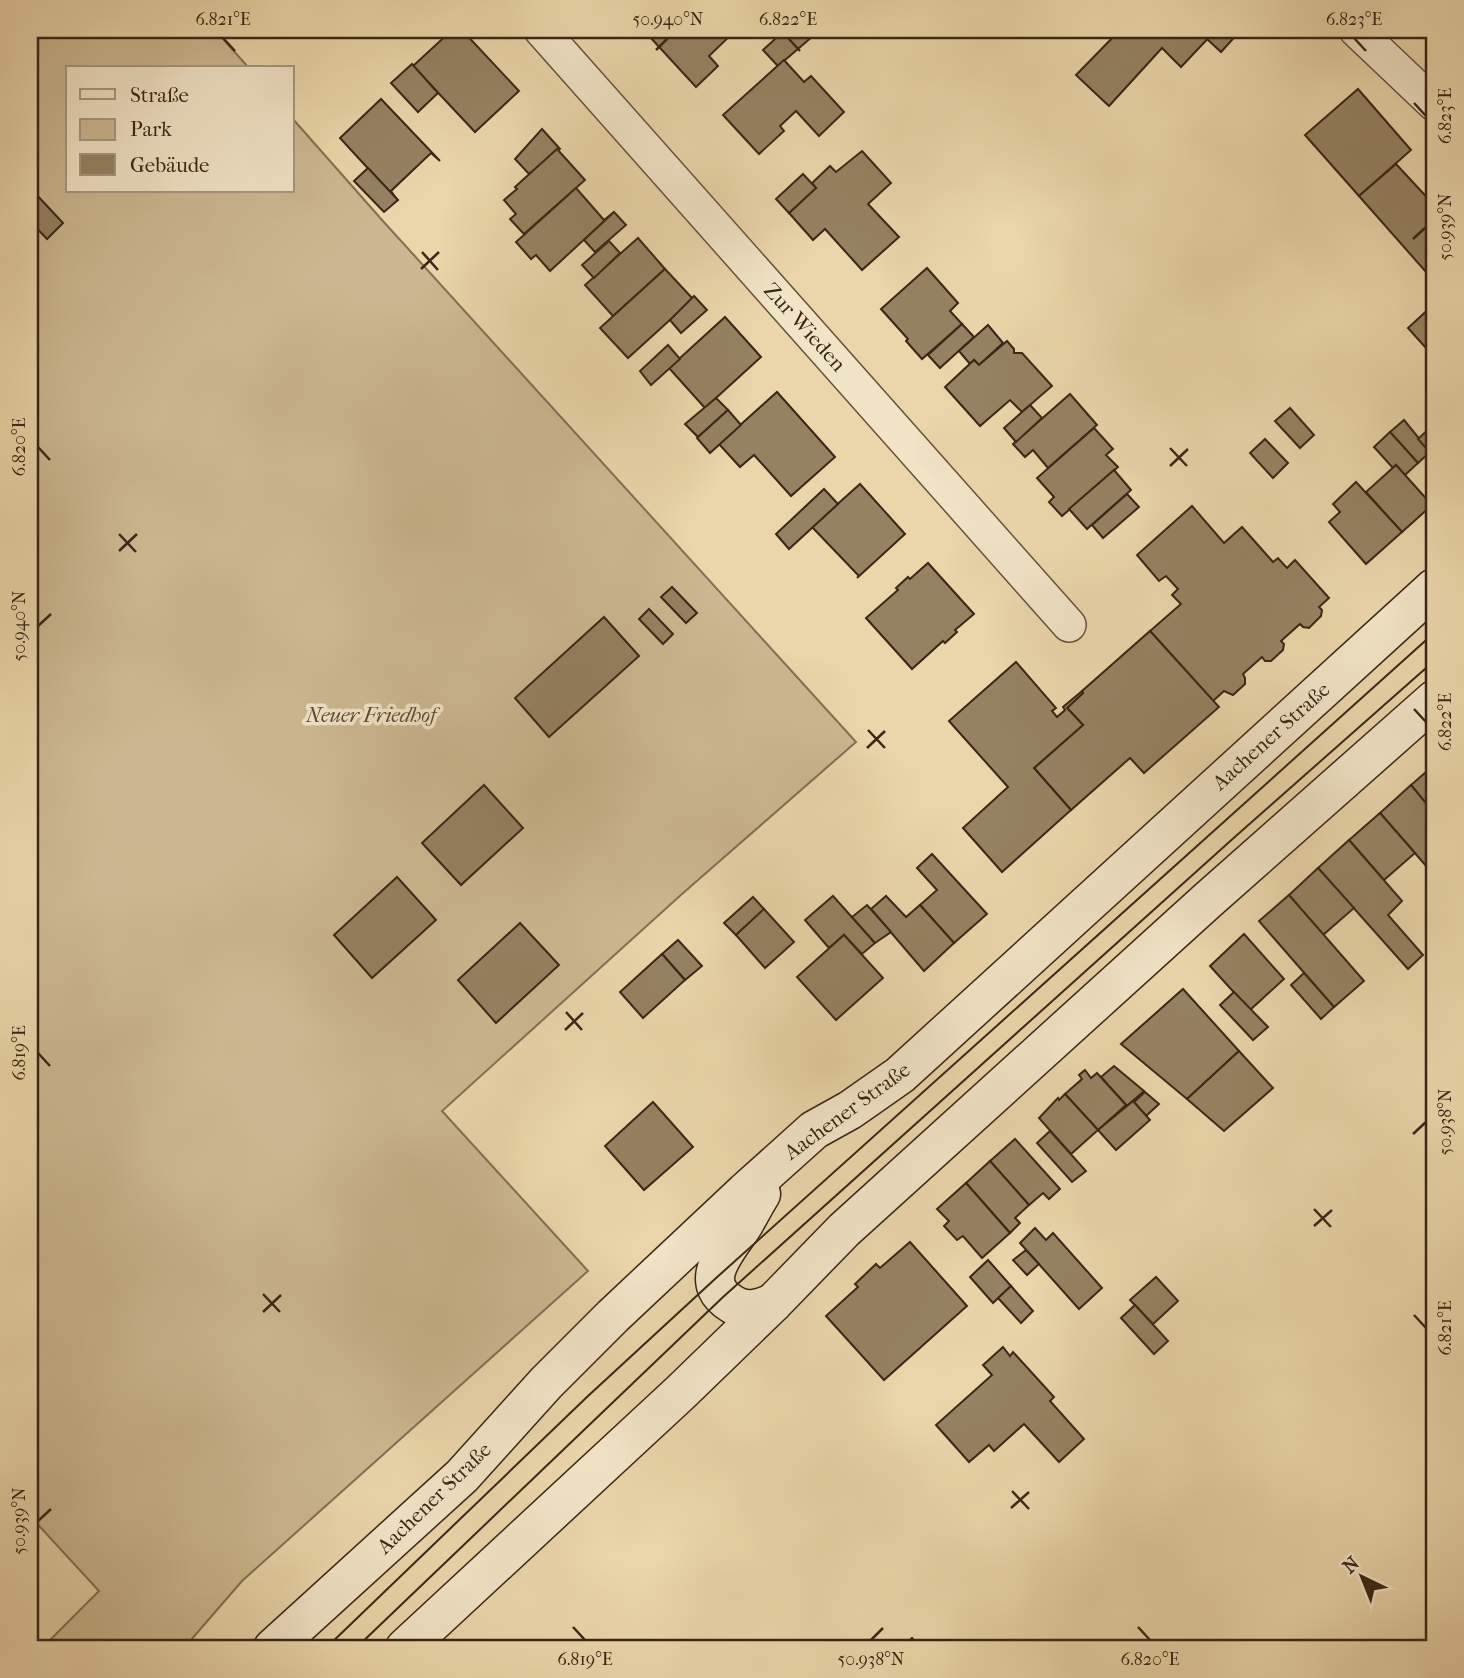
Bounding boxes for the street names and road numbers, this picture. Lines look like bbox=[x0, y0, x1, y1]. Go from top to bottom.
street label: Zur Wieden bbox=[759, 278, 851, 376]
street label: Aachener Straße bbox=[1207, 677, 1335, 796]
street label: Aachener Straße bbox=[779, 1057, 914, 1165]
street label: Aachener Straße bbox=[371, 1437, 496, 1559]

